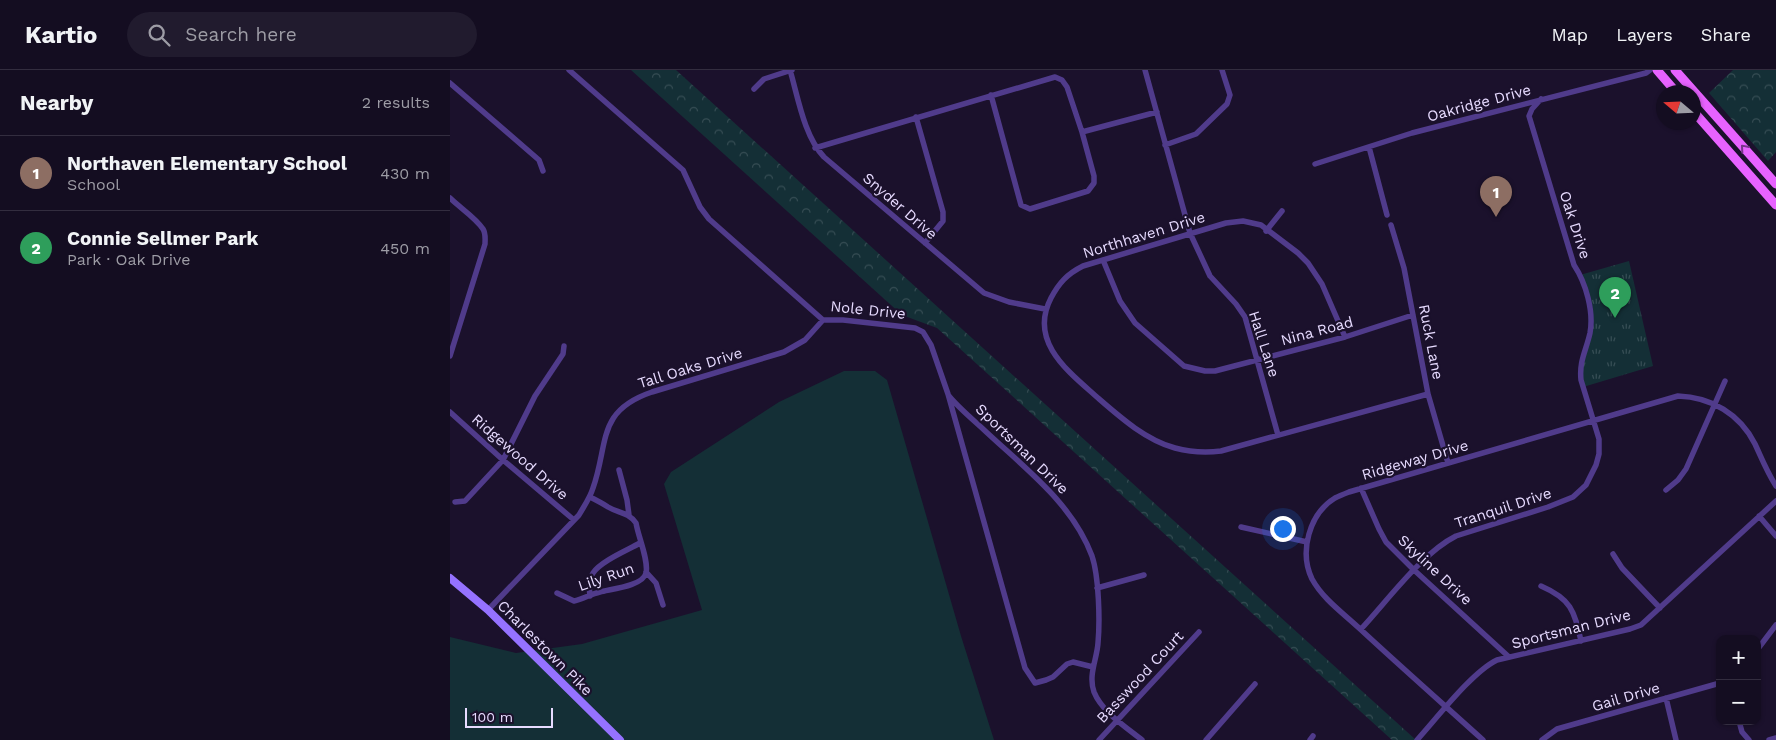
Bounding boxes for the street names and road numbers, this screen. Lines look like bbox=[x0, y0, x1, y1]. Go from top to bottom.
street label: Oakridge Drive bbox=[1425, 80, 1533, 126]
street label: Snyder Drive bbox=[859, 169, 941, 243]
street label: Oak Drive bbox=[1556, 189, 1594, 261]
street label: Northhaven Drive bbox=[1081, 208, 1207, 262]
street label: Nole Drive bbox=[829, 297, 907, 323]
street label: Ruck Lane bbox=[1415, 303, 1447, 381]
street label: Hall Lane bbox=[1245, 309, 1283, 379]
street label: Nina Road bbox=[1279, 313, 1355, 349]
street label: Tall Oaks Drive bbox=[636, 344, 744, 392]
street label: Sportsman Drive bbox=[972, 400, 1072, 498]
street label: Ridgewood Drive bbox=[468, 410, 572, 504]
street label: Ridgeway Drive bbox=[1360, 436, 1470, 484]
street label: Tranquil Drive bbox=[1452, 484, 1554, 532]
street label: Skyline Drive bbox=[1394, 531, 1476, 609]
street label: Lily Run bbox=[576, 559, 636, 595]
street label: Charlestown Pike bbox=[494, 597, 596, 699]
street label: Sportsman Drive bbox=[1509, 605, 1633, 653]
street label: Basswood Court bbox=[1093, 627, 1188, 727]
street label: Gail Drive bbox=[1590, 679, 1662, 715]

